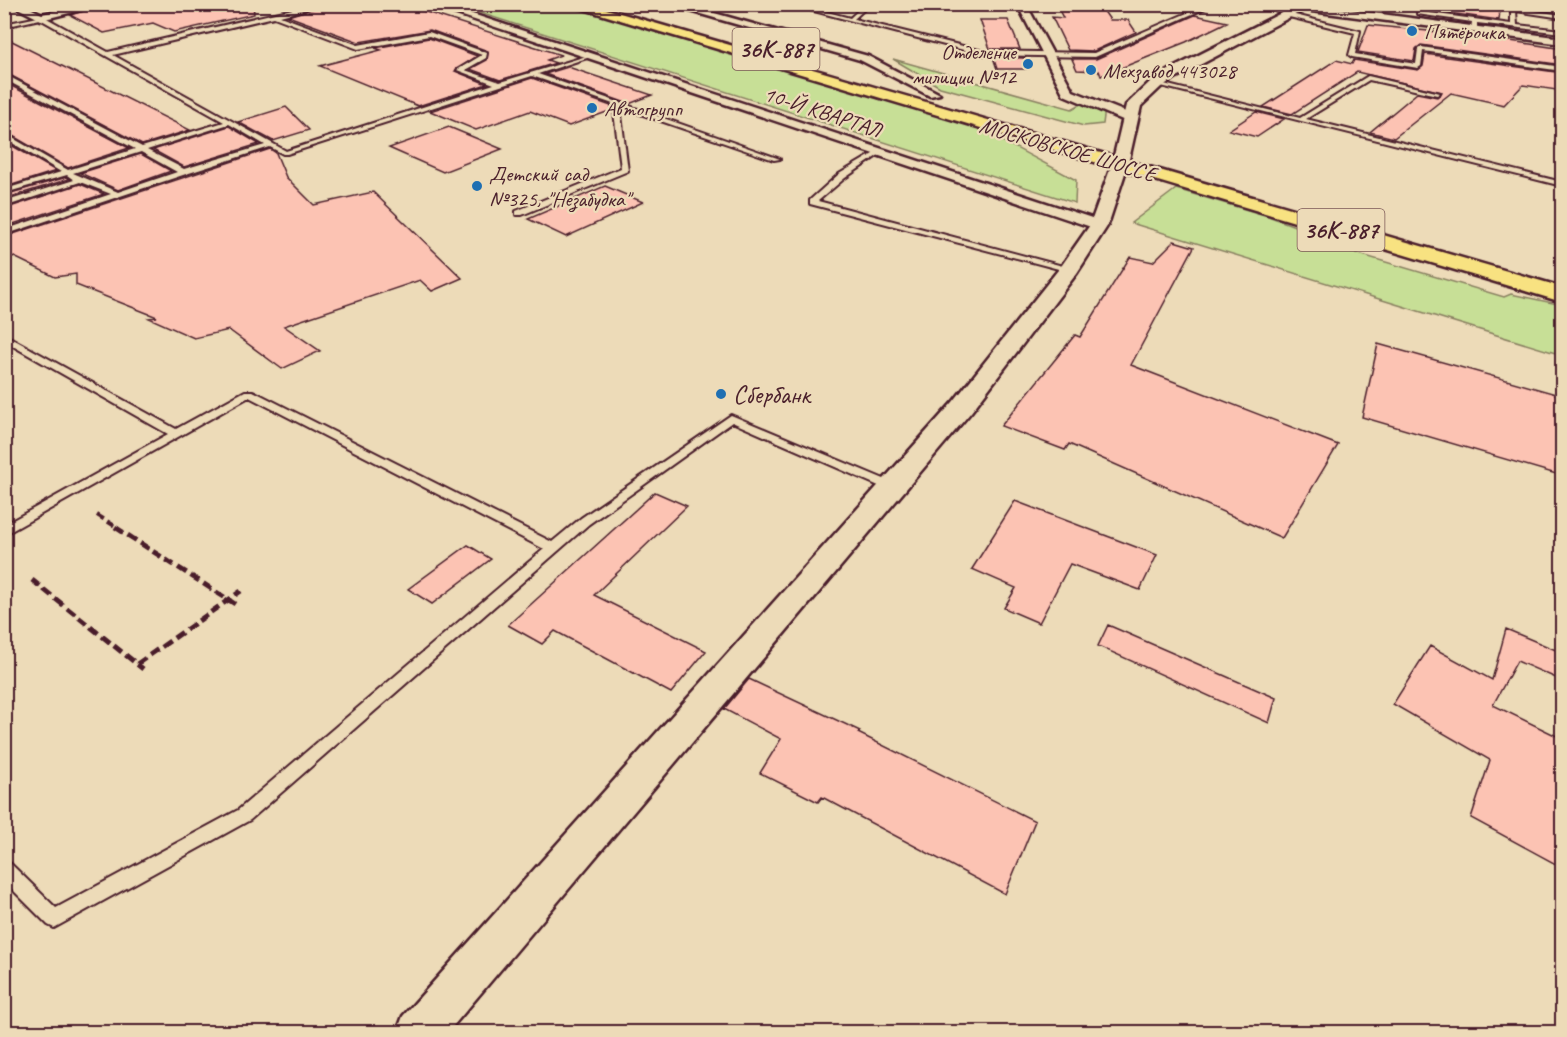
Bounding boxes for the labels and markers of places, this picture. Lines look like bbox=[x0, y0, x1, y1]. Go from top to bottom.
place label: Пятёрочка bbox=[1424, 18, 1506, 46]
marker: Пятёрочка bbox=[1405, 24, 1419, 38]
place label: Отделение милиции №12 bbox=[912, 38, 1018, 91]
marker: Отделение милиции №12 bbox=[1021, 57, 1035, 71]
place label: Мехзавод 443028 bbox=[1103, 57, 1238, 85]
marker: Мехзавод 443028 bbox=[1084, 63, 1098, 77]
place label: Автогрупп bbox=[604, 95, 684, 123]
marker: Автогрупп bbox=[585, 101, 599, 115]
place label: Детский сад №325, "Незабудка" bbox=[489, 160, 634, 213]
marker: Детский сад №325, "Незабудка" bbox=[470, 179, 484, 193]
place label: Сбербанк bbox=[733, 378, 813, 411]
marker: Сбербанк bbox=[714, 387, 728, 401]

